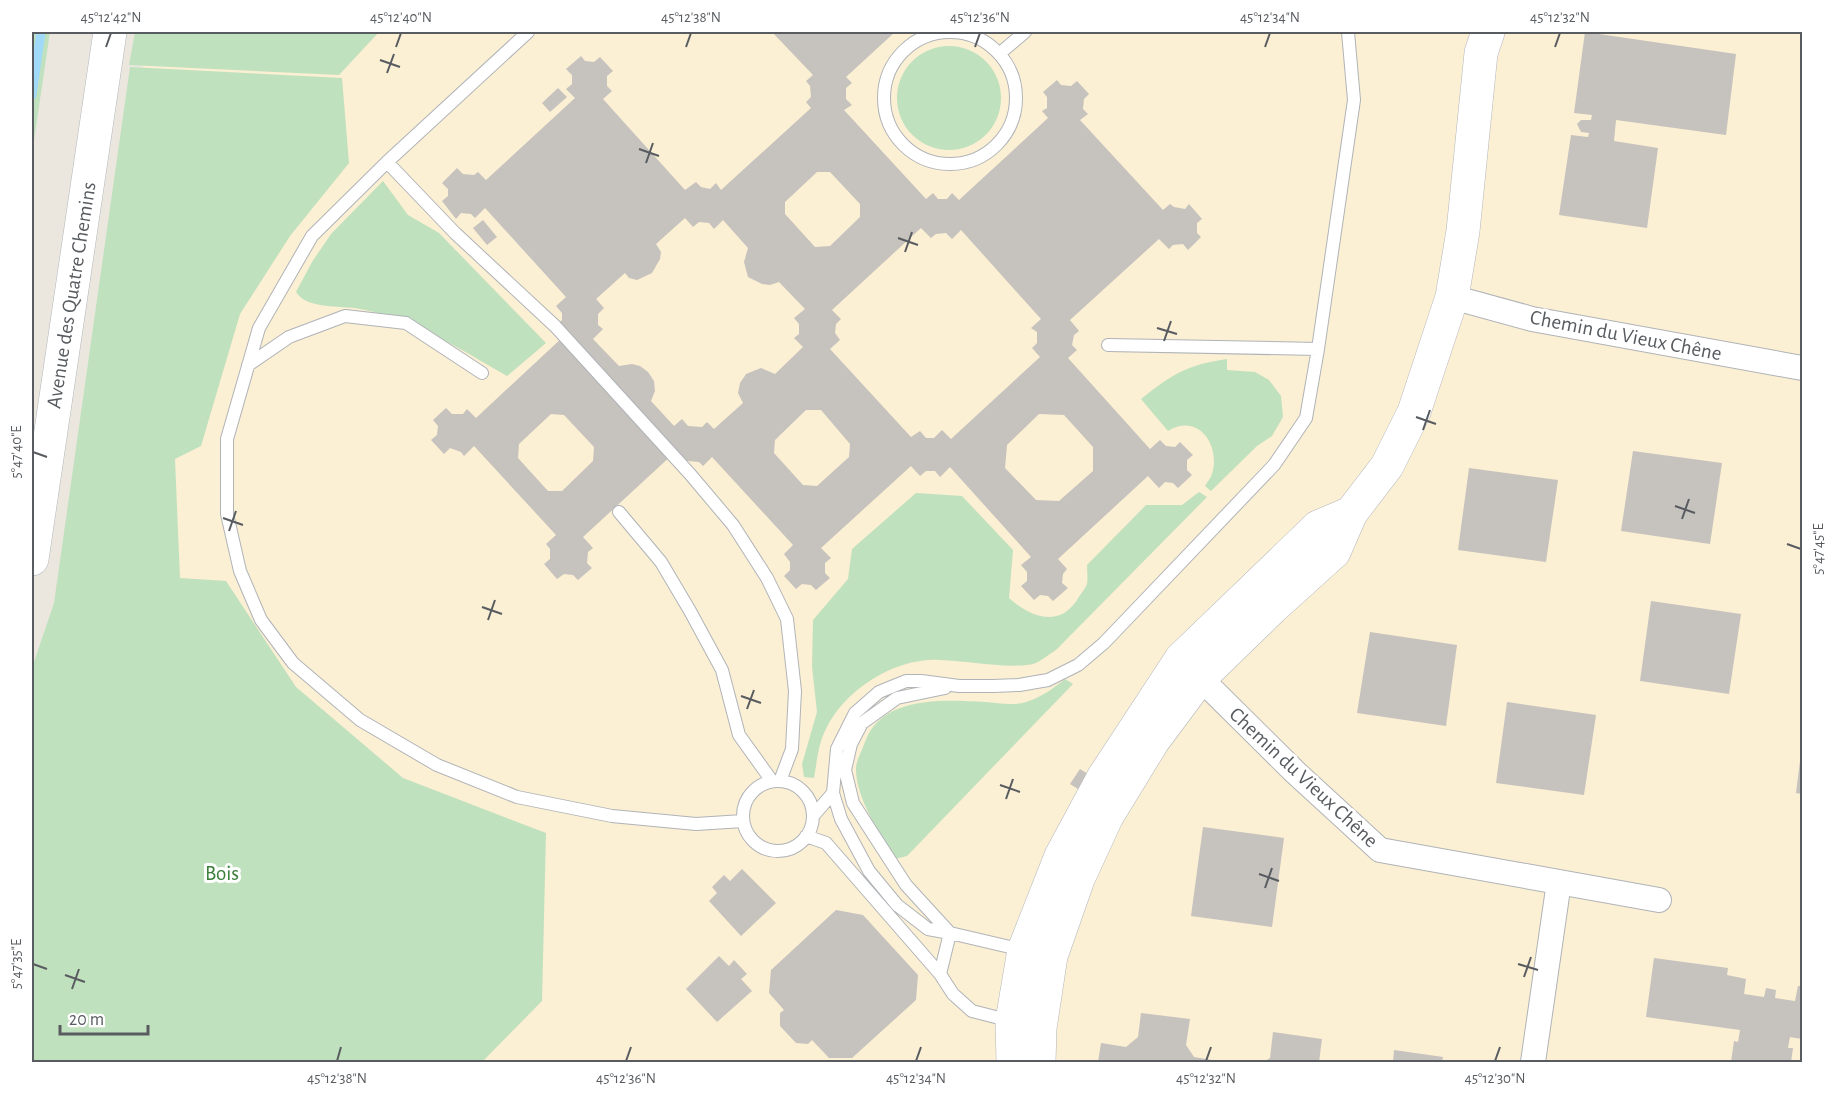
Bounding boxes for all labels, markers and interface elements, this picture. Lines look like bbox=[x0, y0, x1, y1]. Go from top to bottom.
text: 45°12'42"N bbox=[81, 10, 141, 25]
text: 45°12'40"N bbox=[370, 10, 432, 25]
text: 45°12'38"N bbox=[661, 10, 721, 25]
text: 45°12'36"N bbox=[950, 10, 1010, 25]
text: 45°12'34"N bbox=[1240, 10, 1300, 25]
text: 45°12'32"N bbox=[1530, 10, 1590, 25]
street label: Avenue des Quatre Chemins bbox=[43, 180, 100, 410]
street label: Chemin du Vieux Chêne bbox=[1528, 307, 1723, 364]
text: 5°47'40"E bbox=[9, 425, 24, 479]
text: 5°47'45"E bbox=[1811, 523, 1826, 575]
street label: Chemin du Vieux Chêne bbox=[1225, 703, 1382, 851]
park label: Bois bbox=[205, 863, 239, 884]
text: 5°47'35"E bbox=[9, 939, 24, 989]
scale bar bbox=[60, 998, 148, 1036]
text: 20 m bbox=[69, 1011, 104, 1029]
text: 45°12'38"N bbox=[307, 1071, 367, 1086]
text: 45°12'36"N bbox=[596, 1071, 656, 1086]
text: 45°12'34"N bbox=[886, 1071, 946, 1086]
text: 45°12'32"N bbox=[1176, 1071, 1236, 1086]
text: 45°12'30"N bbox=[1465, 1071, 1525, 1086]

